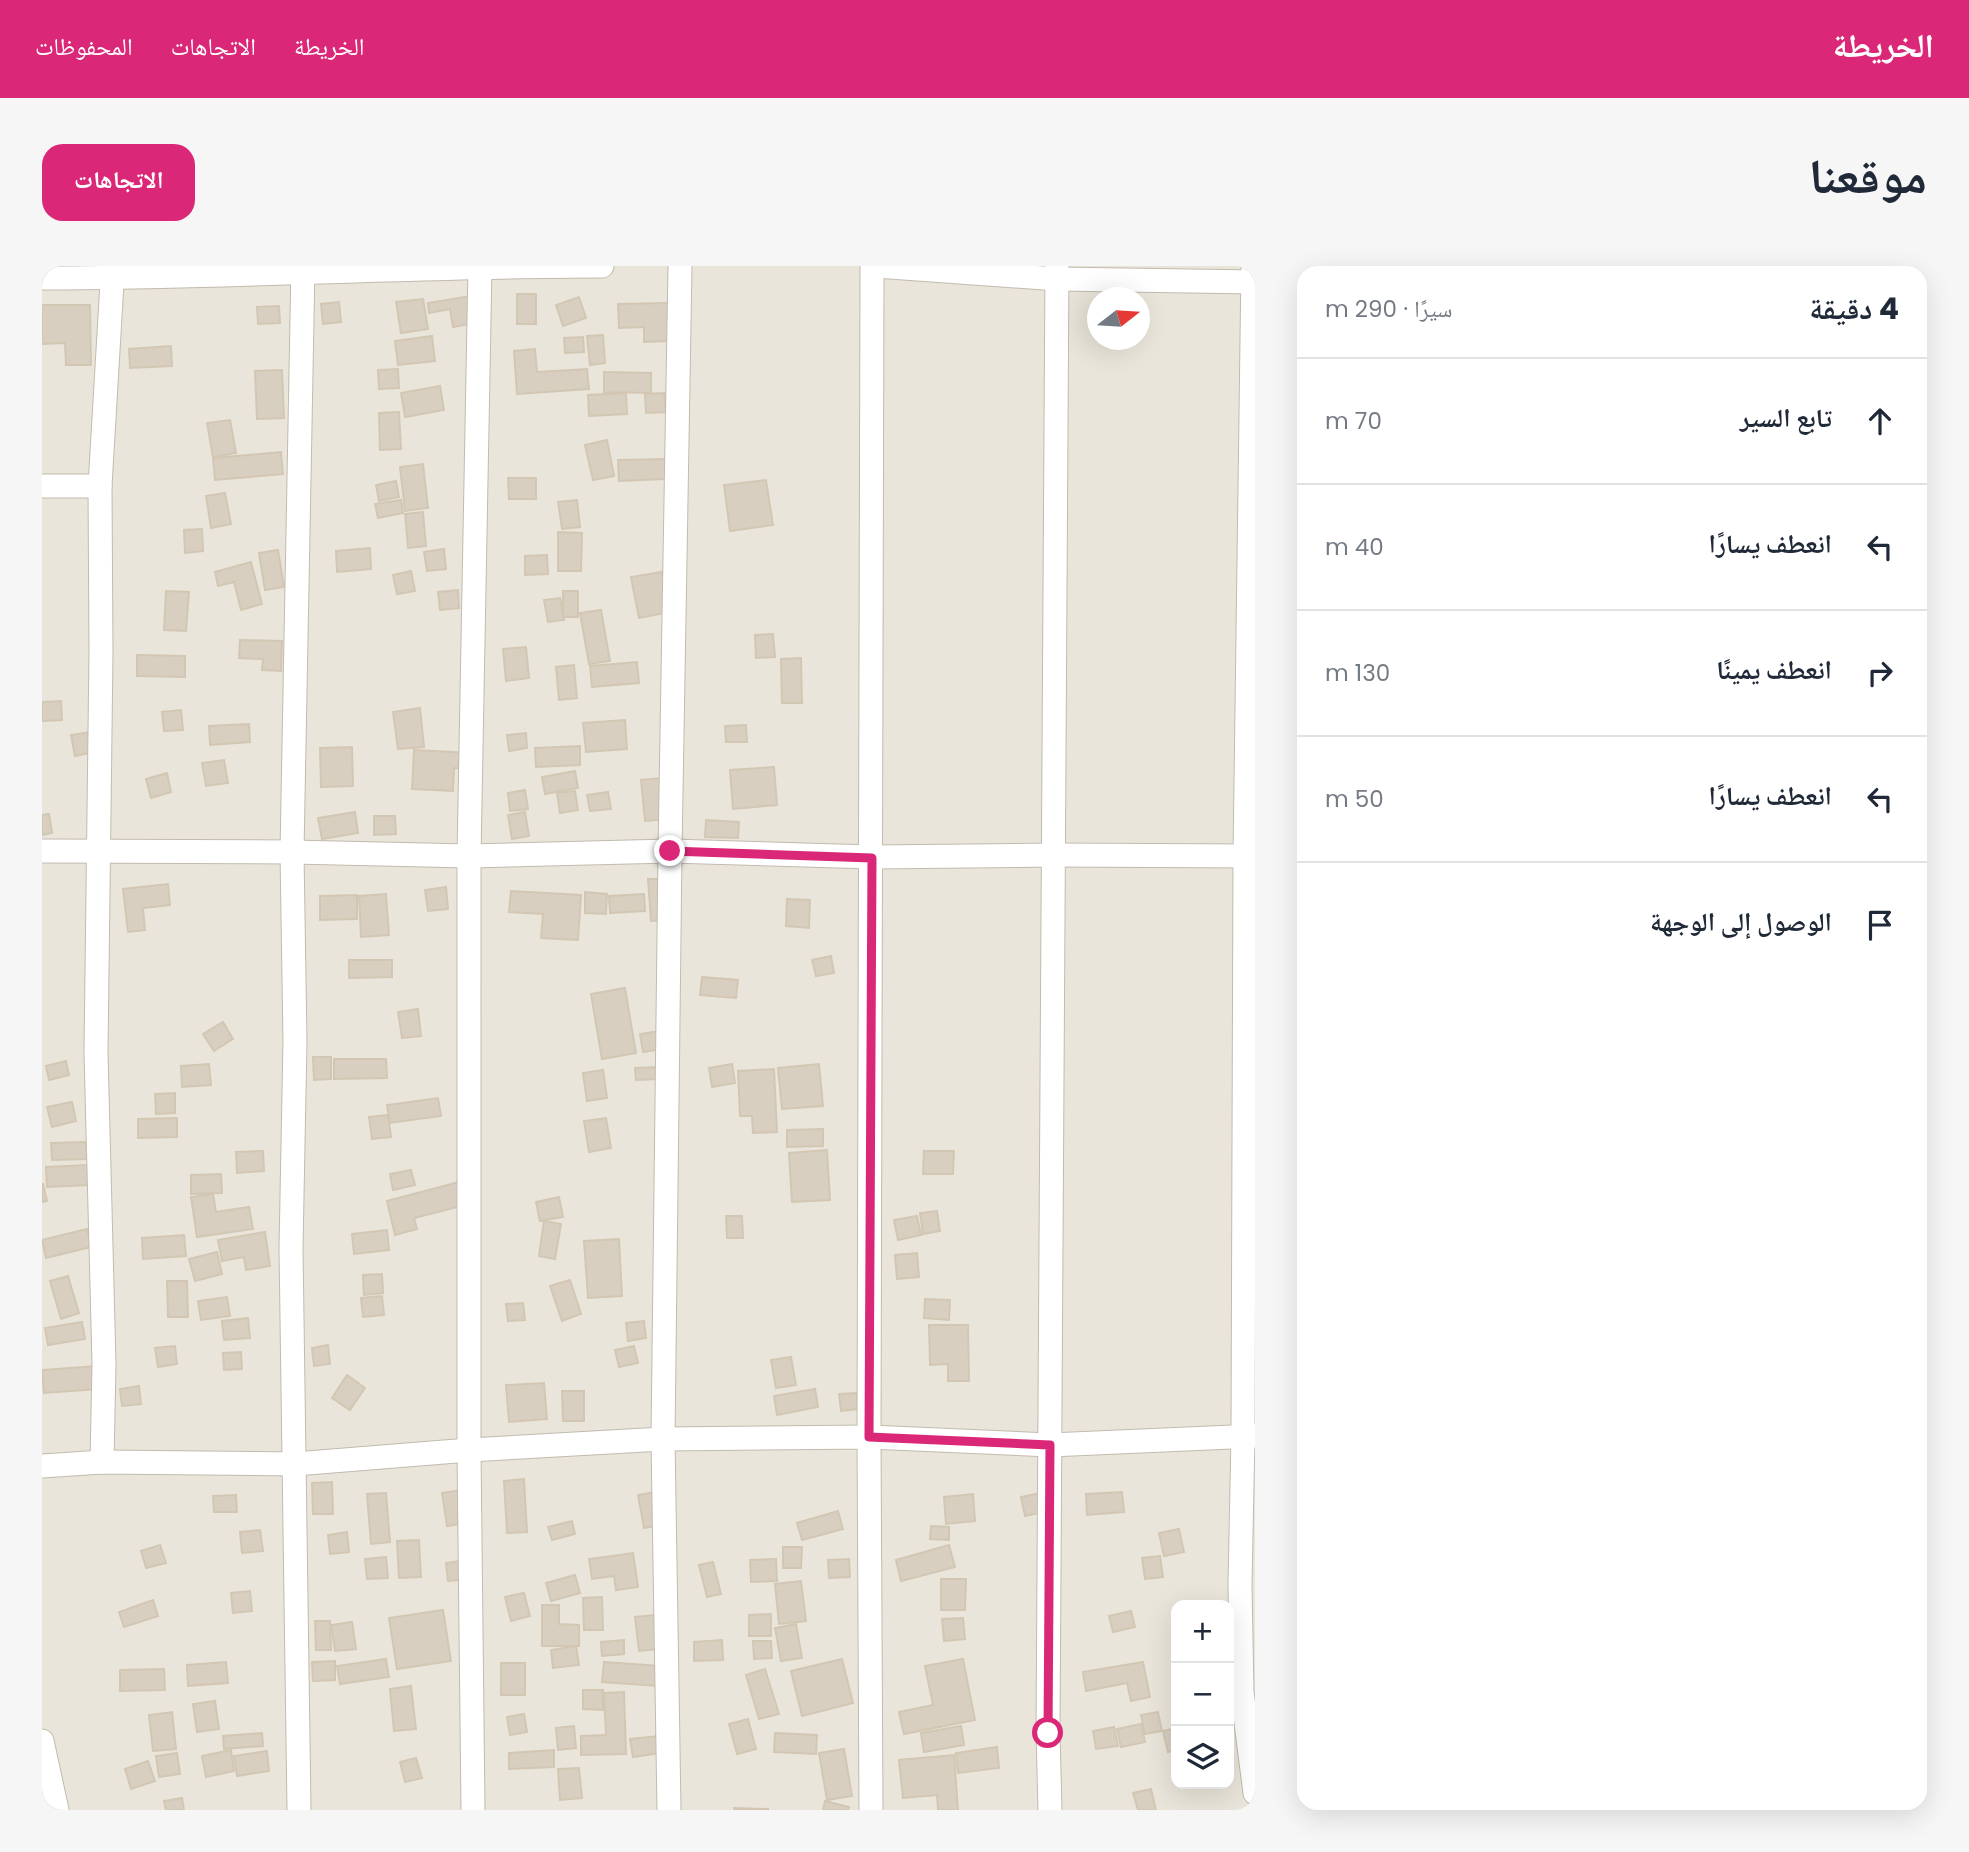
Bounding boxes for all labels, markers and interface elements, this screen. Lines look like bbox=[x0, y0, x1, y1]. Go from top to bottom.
text: الخريطة bbox=[1833, 22, 1934, 69]
text: المحفوظات bbox=[35, 30, 133, 63]
text: الاتجاهات bbox=[171, 30, 256, 63]
text: الخريطة bbox=[294, 30, 365, 63]
text: موقعنا bbox=[1809, 142, 1927, 210]
button: الاتجاهات bbox=[42, 144, 195, 221]
north arrow bbox=[1087, 287, 1150, 350]
text: 4 دقيقة bbox=[1809, 287, 1899, 330]
text: سيرًا · 290 m bbox=[1325, 293, 1452, 325]
text: تابع السير bbox=[1740, 400, 1832, 436]
icon: ahead bbox=[1861, 402, 1899, 440]
text: 70 m bbox=[1325, 405, 1382, 437]
text: انعطف يسارًا bbox=[1709, 526, 1832, 562]
icon: left bbox=[1861, 528, 1899, 566]
text: 40 m bbox=[1325, 531, 1384, 563]
text: انعطف يمينًا bbox=[1716, 652, 1832, 688]
icon: right bbox=[1861, 654, 1899, 692]
text: 130 m bbox=[1325, 657, 1390, 689]
text: انعطف يسارًا bbox=[1709, 778, 1832, 814]
icon: left bbox=[1861, 780, 1899, 818]
text: 50 m bbox=[1325, 783, 1384, 815]
route end bbox=[654, 835, 685, 866]
text: الوصول إلى الوجهة bbox=[1650, 904, 1832, 940]
icon: arrive bbox=[1861, 906, 1899, 944]
map controls bbox=[1171, 1600, 1234, 1789]
button: + bbox=[1171, 1600, 1234, 1663]
button: − bbox=[1171, 1663, 1234, 1726]
route start bbox=[1032, 1717, 1063, 1748]
button: layers bbox=[1171, 1726, 1234, 1789]

